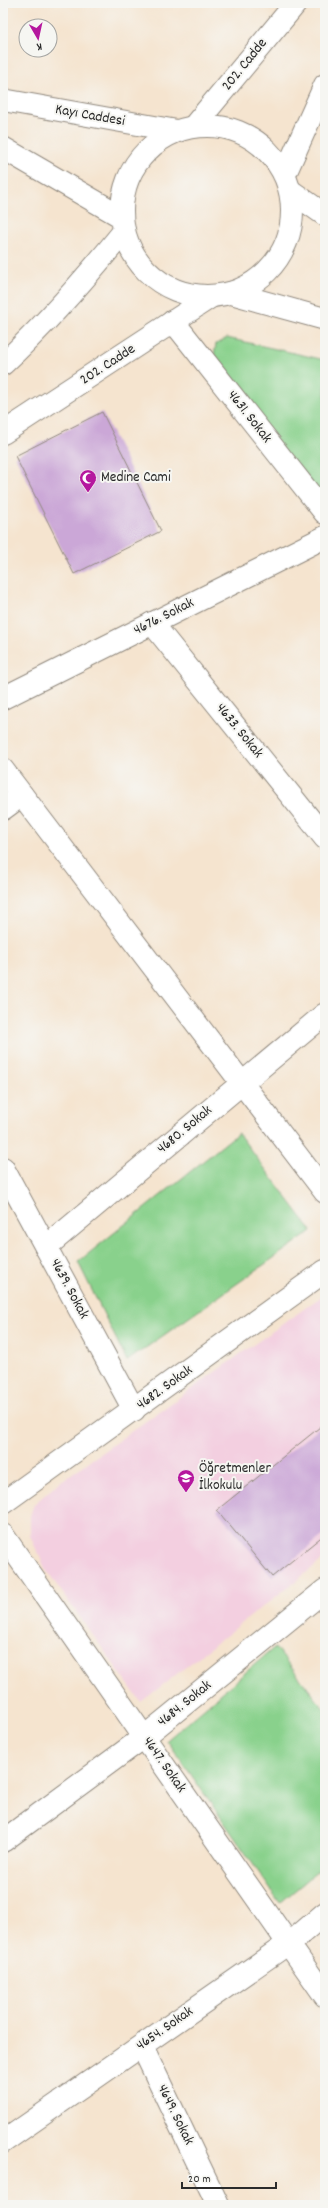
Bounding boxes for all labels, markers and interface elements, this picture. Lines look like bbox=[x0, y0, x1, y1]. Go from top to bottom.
north arrow bbox=[18, 18, 58, 58]
street label: 202. Cadde bbox=[217, 34, 273, 96]
text: K bbox=[35, 38, 43, 54]
street label: Kayı Caddesi bbox=[53, 99, 127, 133]
street label: 202. Cadde bbox=[76, 339, 140, 391]
street label: 4631. Sokak bbox=[221, 386, 277, 448]
place label: Medine Cami bbox=[101, 467, 171, 489]
mosque icon: Medine Cami bbox=[78, 468, 98, 493]
street label: 4676. Sokak bbox=[130, 592, 198, 642]
street label: 4633. Sokak bbox=[210, 699, 268, 763]
street label: 4680. Sokak bbox=[153, 1100, 217, 1160]
street label: 4639. Sokak bbox=[44, 1255, 94, 1323]
street label: 4682. Sokak bbox=[132, 1360, 198, 1416]
place label: Öğretmenler İlkokulu bbox=[199, 1458, 271, 1497]
school or university icon: Öğretmenler İlkokulu bbox=[176, 1468, 196, 1493]
street label: 4684. Sokak bbox=[153, 1675, 217, 1733]
street label: 4647. Sokak bbox=[137, 1732, 191, 1798]
street label: 4654. Sokak bbox=[132, 2001, 198, 2057]
street label: 4649. Sokak bbox=[151, 2081, 199, 2149]
scale bar bbox=[182, 2164, 276, 2190]
text: 20 m bbox=[188, 2171, 211, 2188]

